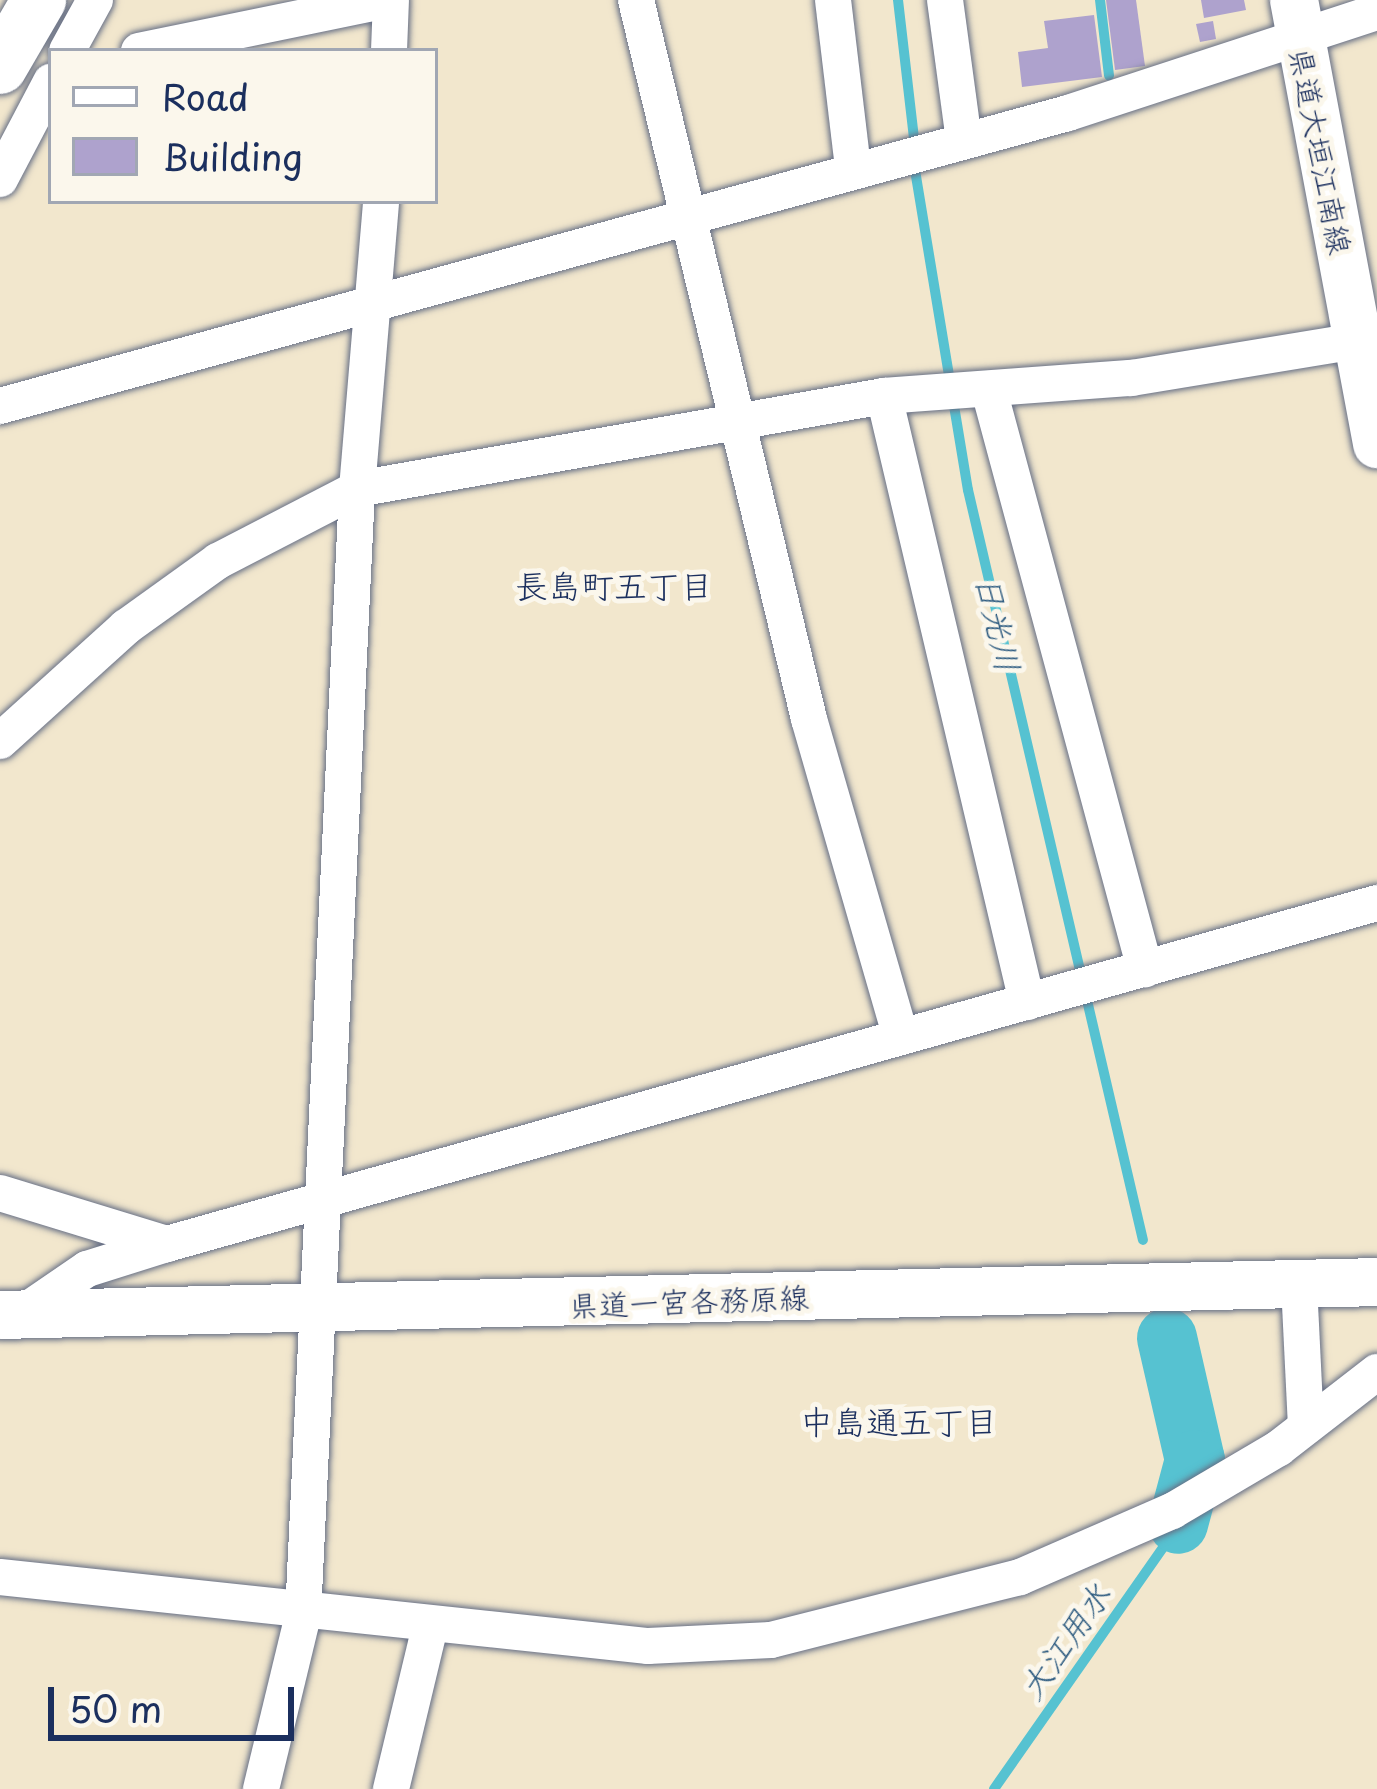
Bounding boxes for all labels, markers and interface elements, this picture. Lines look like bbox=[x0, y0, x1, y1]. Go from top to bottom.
street label: 県道大垣江南線 bbox=[1283, 44, 1359, 258]
legend bbox=[48, 48, 438, 204]
text: Road bbox=[162, 69, 249, 123]
text: Building bbox=[162, 129, 303, 183]
district label: 長島町五丁目 bbox=[515, 565, 713, 605]
water label: 日光川 bbox=[969, 570, 1029, 676]
street label: 県道一宮各務原線 bbox=[568, 1279, 810, 1323]
district label: 中島通五丁目 bbox=[800, 1401, 998, 1441]
water label: 大江用水 bbox=[1010, 1576, 1118, 1706]
scale bar bbox=[54, 1663, 300, 1737]
text: 50 m bbox=[69, 1681, 162, 1735]

